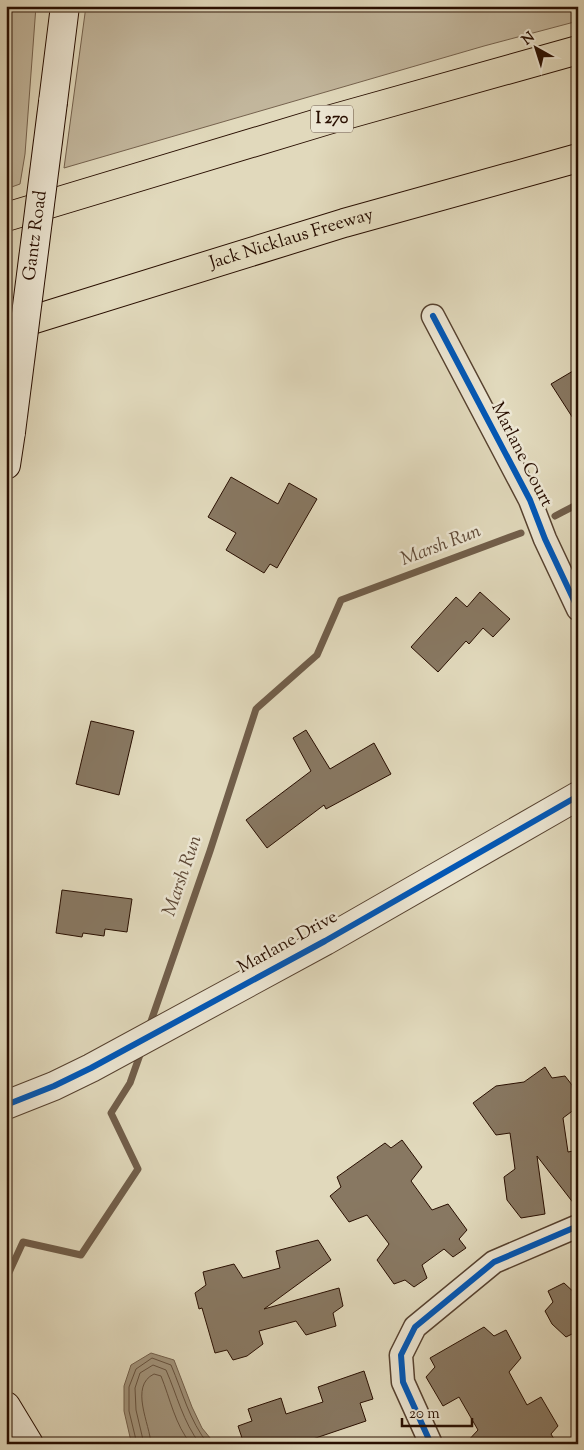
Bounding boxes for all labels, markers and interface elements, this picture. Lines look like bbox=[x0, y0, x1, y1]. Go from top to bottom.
north arrow bbox=[512, 22, 562, 72]
text: N bbox=[518, 28, 540, 51]
road number: I 270 bbox=[311, 106, 353, 132]
street label: Gantz Road bbox=[17, 189, 55, 282]
street label: Jack Nicklaus Freeway bbox=[206, 202, 376, 277]
street label: Marlane Court bbox=[483, 398, 559, 512]
water label: Marsh Run bbox=[397, 518, 485, 574]
water label: Marsh Run bbox=[157, 832, 209, 920]
street label: Marlane Drive bbox=[233, 905, 343, 981]
scale bar bbox=[402, 1395, 472, 1427]
text: 20 m bbox=[409, 1404, 440, 1425]

